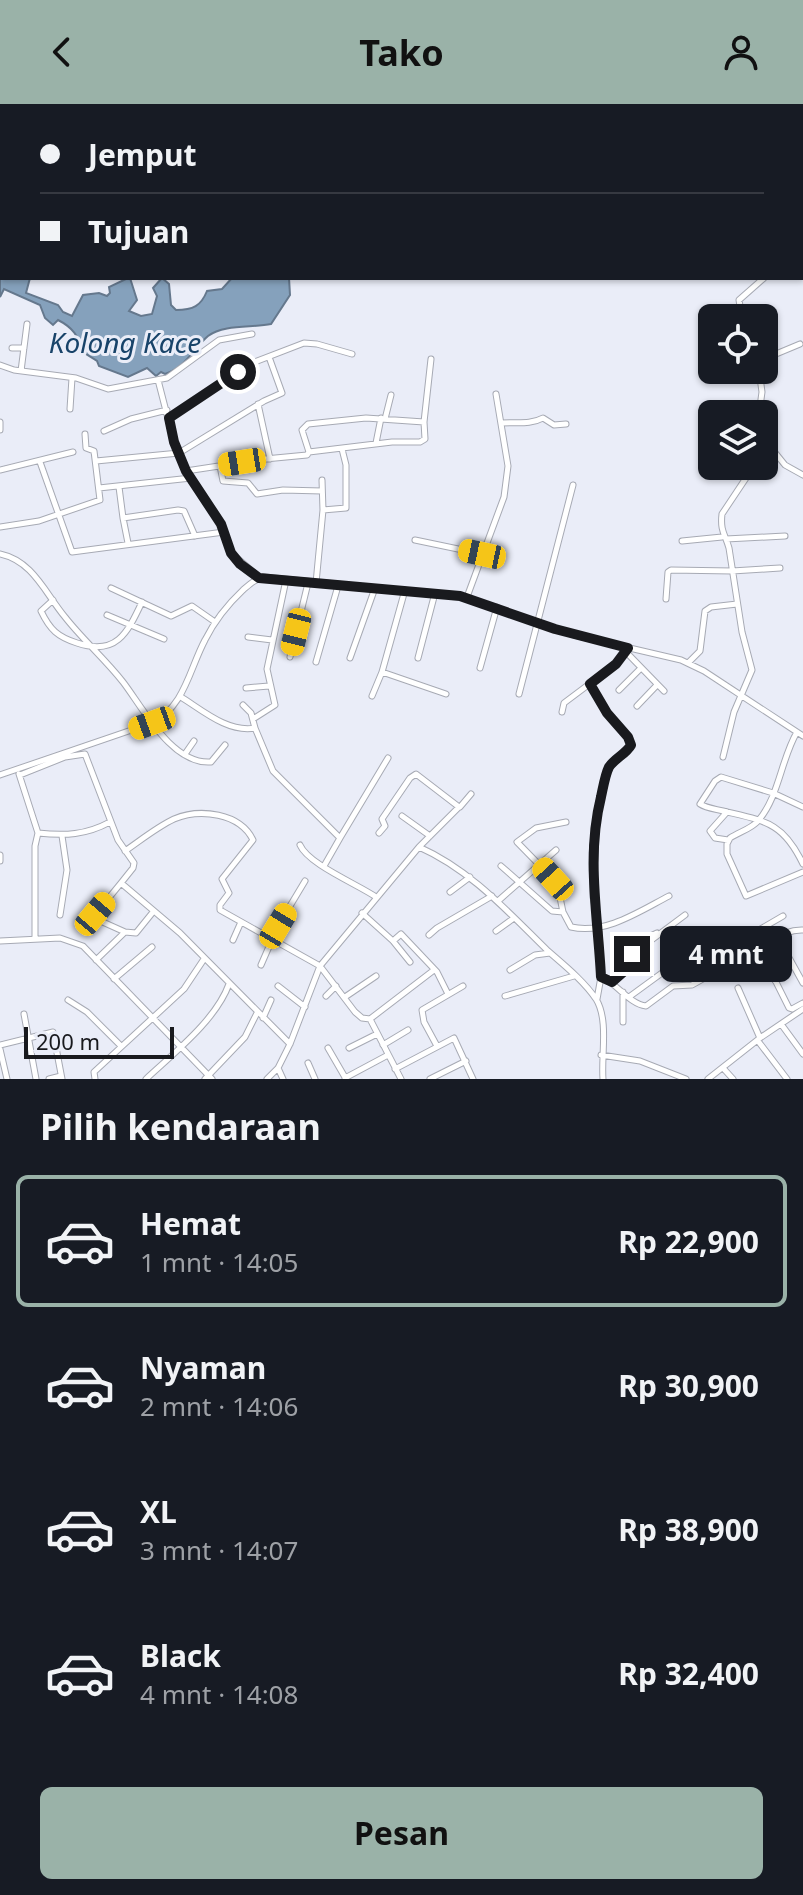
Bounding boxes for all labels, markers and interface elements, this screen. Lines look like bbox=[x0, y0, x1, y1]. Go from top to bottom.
text: Tako bbox=[359, 28, 444, 77]
icon: back bbox=[40, 30, 84, 74]
icon: person bbox=[719, 30, 763, 74]
text: Jemput bbox=[88, 134, 197, 175]
text: Tujuan bbox=[88, 211, 189, 252]
map controls bbox=[698, 304, 778, 480]
button: locate bbox=[698, 304, 778, 384]
water label: Kolong Kace bbox=[49, 323, 201, 361]
route start bbox=[220, 354, 256, 390]
button: layers bbox=[698, 400, 778, 480]
car bbox=[216, 446, 268, 478]
car bbox=[456, 537, 508, 571]
car bbox=[279, 606, 313, 658]
car bbox=[125, 704, 179, 742]
car bbox=[528, 853, 578, 905]
car bbox=[70, 888, 120, 940]
car bbox=[255, 899, 301, 953]
callout: 4 mnt bbox=[660, 926, 792, 982]
route end bbox=[614, 936, 650, 972]
text: 4 mnt bbox=[688, 936, 764, 972]
scale bar bbox=[24, 1023, 174, 1059]
text: 200 m bbox=[36, 1026, 100, 1056]
text: Pilih kendaraan bbox=[40, 1102, 321, 1151]
text: Hemat bbox=[140, 1203, 241, 1244]
icon: car bbox=[44, 1205, 116, 1277]
text: Rp 22,900 bbox=[618, 1221, 759, 1262]
text: 1 mnt · 14:05 bbox=[140, 1244, 298, 1280]
text: Nyaman bbox=[140, 1347, 266, 1388]
icon: car bbox=[44, 1349, 116, 1421]
text: Rp 30,900 bbox=[618, 1365, 759, 1406]
text: 2 mnt · 14:06 bbox=[140, 1388, 298, 1424]
text: XL bbox=[140, 1491, 177, 1532]
icon: car bbox=[44, 1493, 116, 1565]
text: Rp 38,900 bbox=[618, 1509, 759, 1550]
text: 3 mnt · 14:07 bbox=[140, 1532, 298, 1568]
text: Black bbox=[140, 1635, 221, 1676]
icon: car bbox=[44, 1637, 116, 1709]
text: Rp 32,400 bbox=[618, 1653, 759, 1694]
text: 4 mnt · 14:08 bbox=[140, 1676, 298, 1712]
button: Pesan bbox=[40, 1787, 763, 1879]

